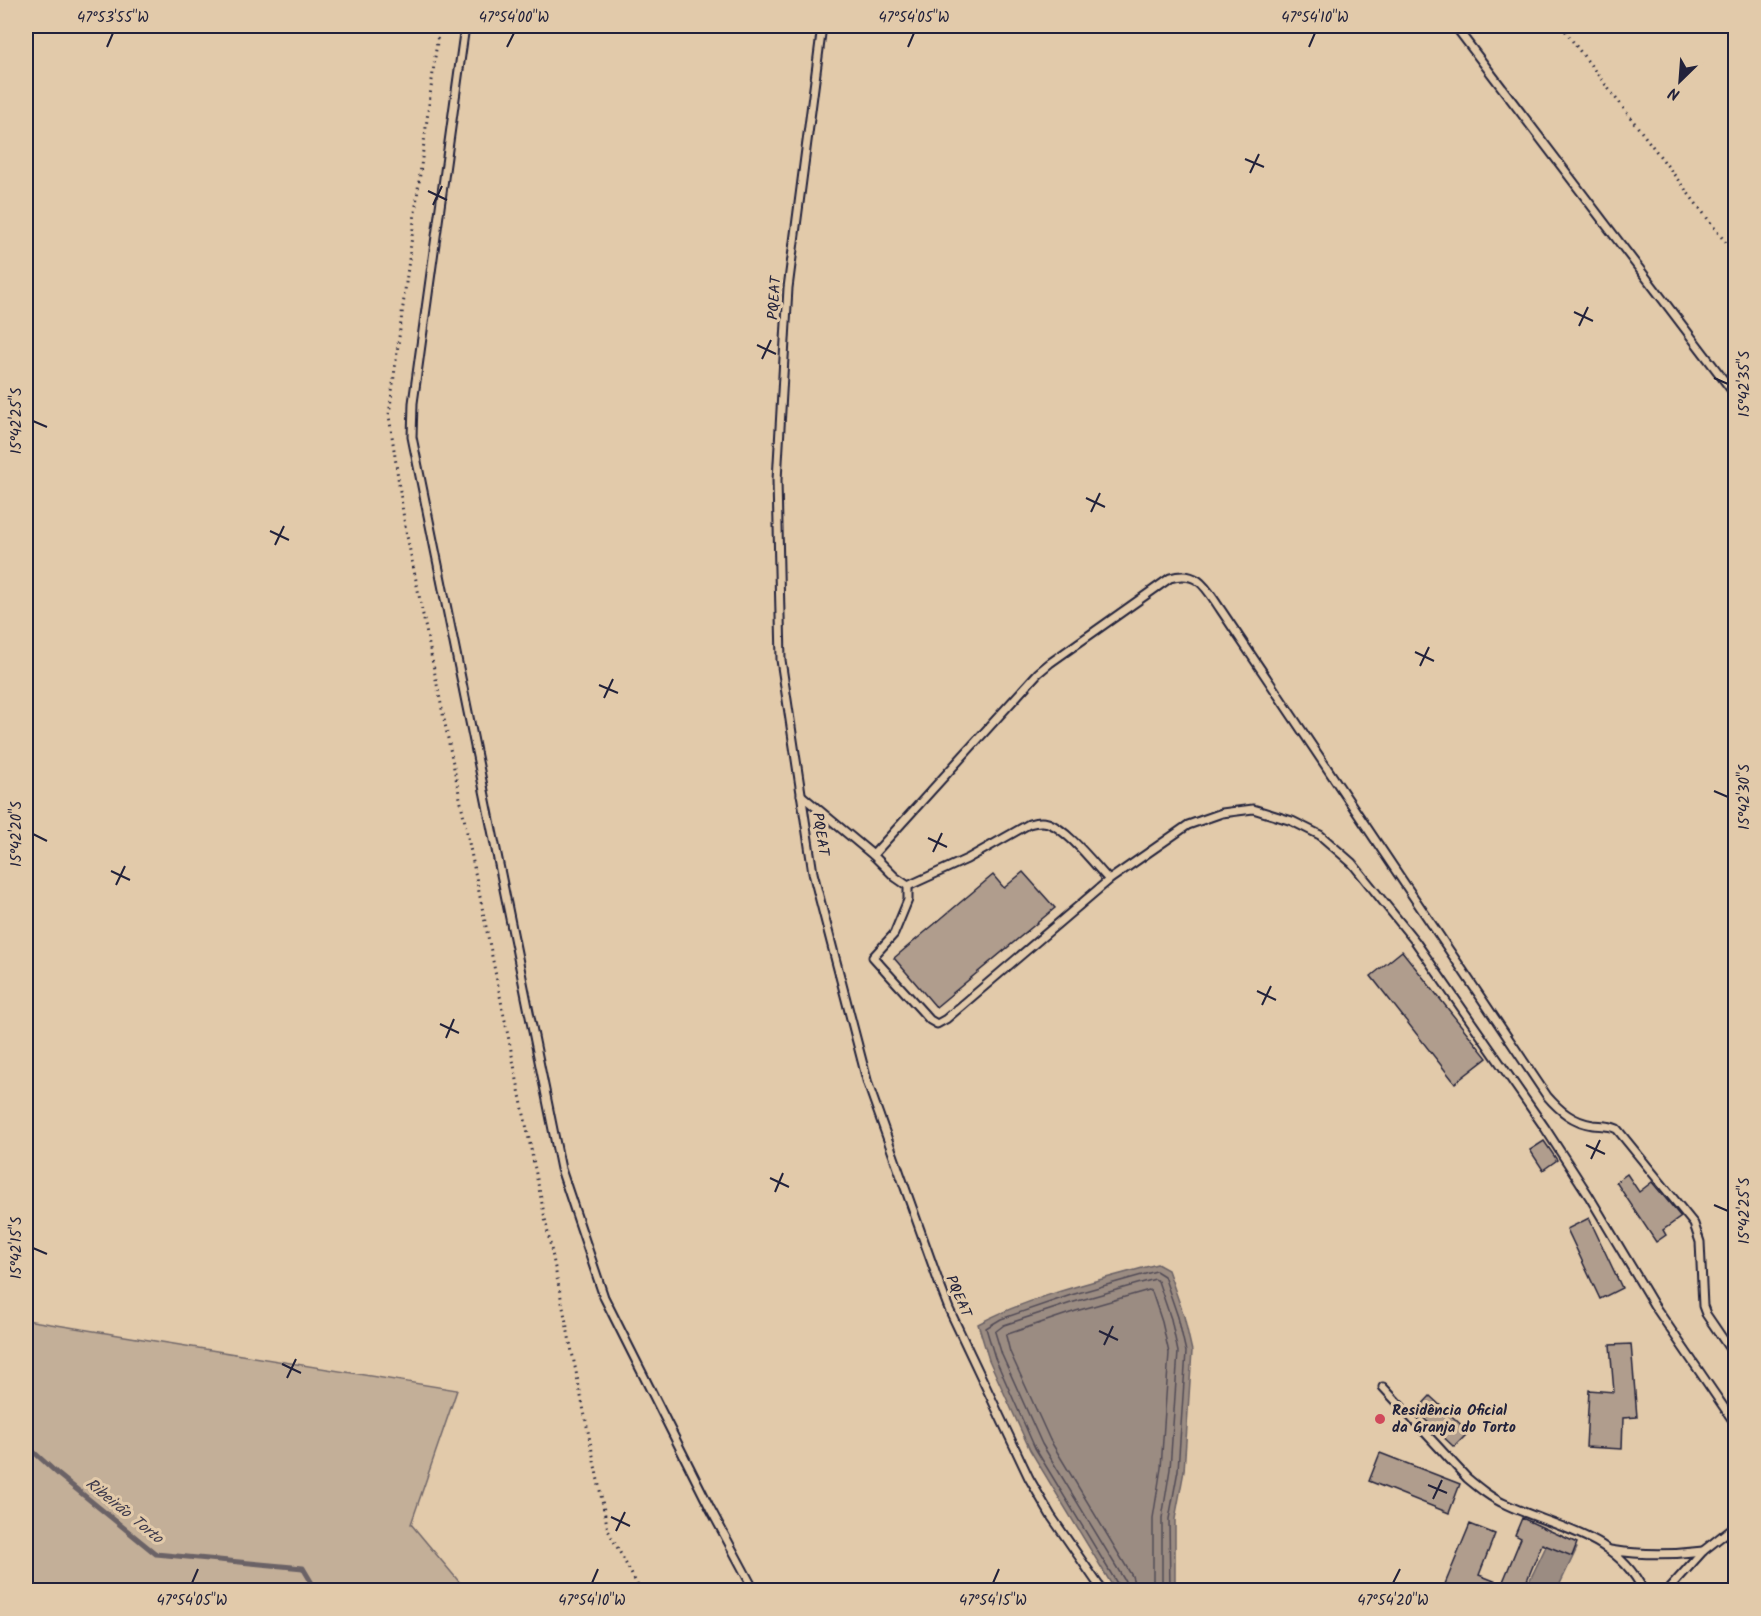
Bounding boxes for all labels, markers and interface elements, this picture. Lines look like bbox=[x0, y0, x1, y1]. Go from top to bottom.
text: 47°53'55"W bbox=[77, 6, 149, 30]
text: 47°54'00"W bbox=[479, 6, 549, 30]
text: 47°54'05"W bbox=[878, 6, 950, 30]
text: 47°54'10"W bbox=[1281, 6, 1349, 30]
north arrow bbox=[1650, 51, 1710, 111]
text: N bbox=[1664, 80, 1684, 107]
street label: PQEAT bbox=[762, 273, 789, 321]
text: 15°42'35"S bbox=[1733, 351, 1757, 417]
text: 15°42'25"S bbox=[5, 388, 29, 454]
text: 15°42'30"S bbox=[1733, 764, 1757, 830]
text: 15°42'20"S bbox=[5, 801, 29, 867]
street label: PQEAT bbox=[805, 811, 836, 860]
text: 15°42'25"S bbox=[1733, 1178, 1757, 1244]
text: 15°42'15"S bbox=[5, 1217, 29, 1279]
street label: PQEAT bbox=[938, 1272, 978, 1323]
place label: Residência Oficial da Granja do Torto bbox=[1392, 1399, 1516, 1440]
marker: Residência Oficial da Granja do Torto bbox=[1373, 1412, 1387, 1426]
water label: Ribeirão Torto bbox=[80, 1472, 170, 1551]
text: 47°54'05"W bbox=[156, 1589, 228, 1613]
text: 47°54'10"W bbox=[558, 1589, 626, 1613]
text: 47°54'15"W bbox=[959, 1589, 1027, 1613]
text: 47°54'20"W bbox=[1357, 1589, 1429, 1613]

